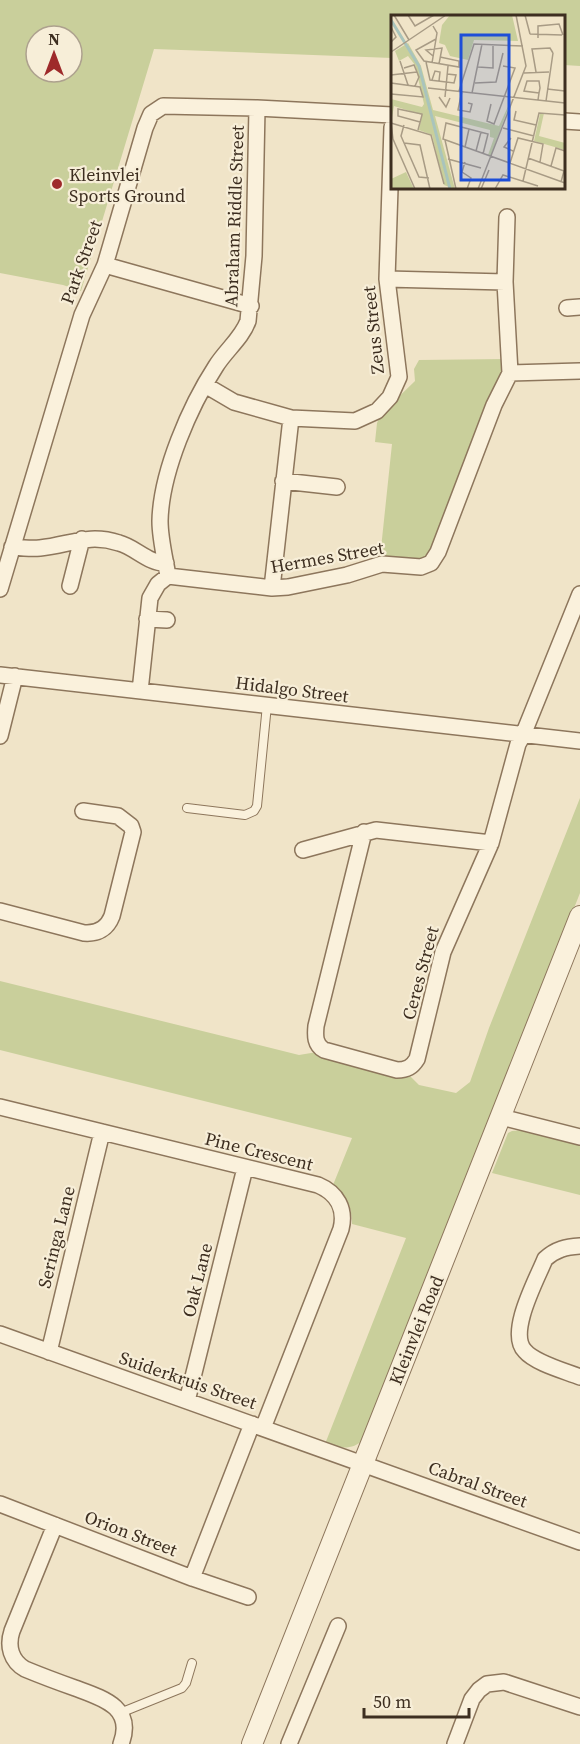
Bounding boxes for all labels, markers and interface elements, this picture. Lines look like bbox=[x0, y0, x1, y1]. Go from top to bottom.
inset map bbox=[391, 15, 565, 189]
north arrow bbox=[24, 24, 84, 84]
text: N bbox=[48, 28, 60, 50]
street label: Abraham Riddle Street bbox=[218, 124, 250, 307]
place label: Kleinvlei Sports Ground bbox=[69, 162, 185, 208]
marker: Kleinvlei Sports Ground bbox=[50, 177, 64, 191]
street label: Park Street bbox=[54, 216, 108, 307]
street label: Zeus Street bbox=[356, 285, 390, 375]
street label: Hermes Street bbox=[268, 535, 386, 579]
street label: Hidalgo Street bbox=[234, 670, 350, 708]
street label: Ceres Street bbox=[396, 923, 444, 1022]
street label: Pine Crescent bbox=[202, 1125, 316, 1177]
street label: Seringa Lane bbox=[31, 1183, 81, 1291]
street label: Oak Lane bbox=[176, 1240, 218, 1320]
street label: Kleinvlei Road bbox=[383, 1272, 449, 1388]
street label: Suiderkruis Street bbox=[116, 1345, 260, 1415]
street label: Cabral Street bbox=[425, 1455, 531, 1514]
street label: Orion Street bbox=[81, 1504, 181, 1562]
scale bar bbox=[364, 1681, 469, 1719]
text: 50 m bbox=[373, 1689, 411, 1714]

